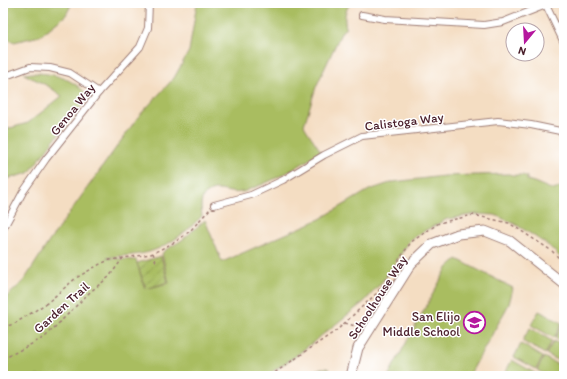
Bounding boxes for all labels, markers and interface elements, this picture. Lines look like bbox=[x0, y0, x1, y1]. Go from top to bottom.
north arrow bbox=[505, 22, 545, 62]
text: N bbox=[517, 44, 528, 58]
street label: Genoa Way bbox=[47, 80, 98, 138]
street label: Calistoga Way bbox=[364, 109, 444, 134]
street label: Schoolhouse Way bbox=[345, 253, 410, 342]
street label: Garden Trail bbox=[30, 278, 92, 336]
place label: San Elijo Middle School bbox=[383, 309, 460, 339]
school or university icon: San Elijo Middle School bbox=[462, 310, 488, 336]

